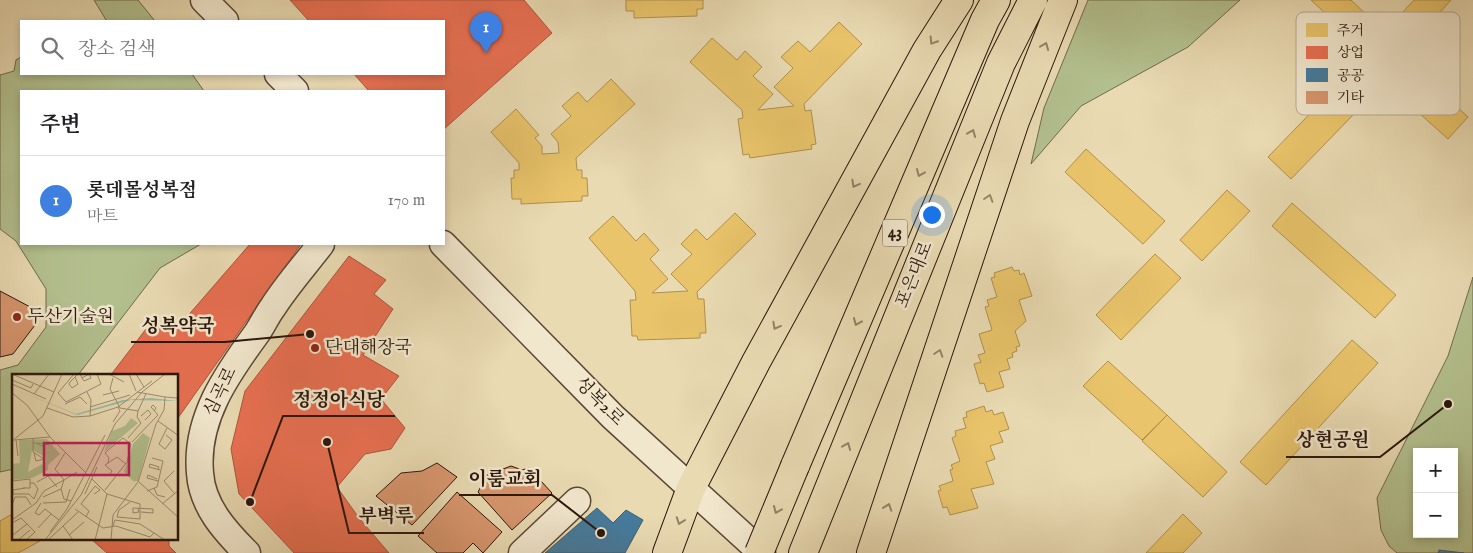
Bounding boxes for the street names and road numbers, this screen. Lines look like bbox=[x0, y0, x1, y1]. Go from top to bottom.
road number: 43 bbox=[882, 220, 908, 247]
street label: 포은대로 bbox=[891, 238, 939, 312]
street label: 심곡로 bbox=[199, 364, 243, 420]
street label: 성복2로 bbox=[569, 372, 629, 432]

